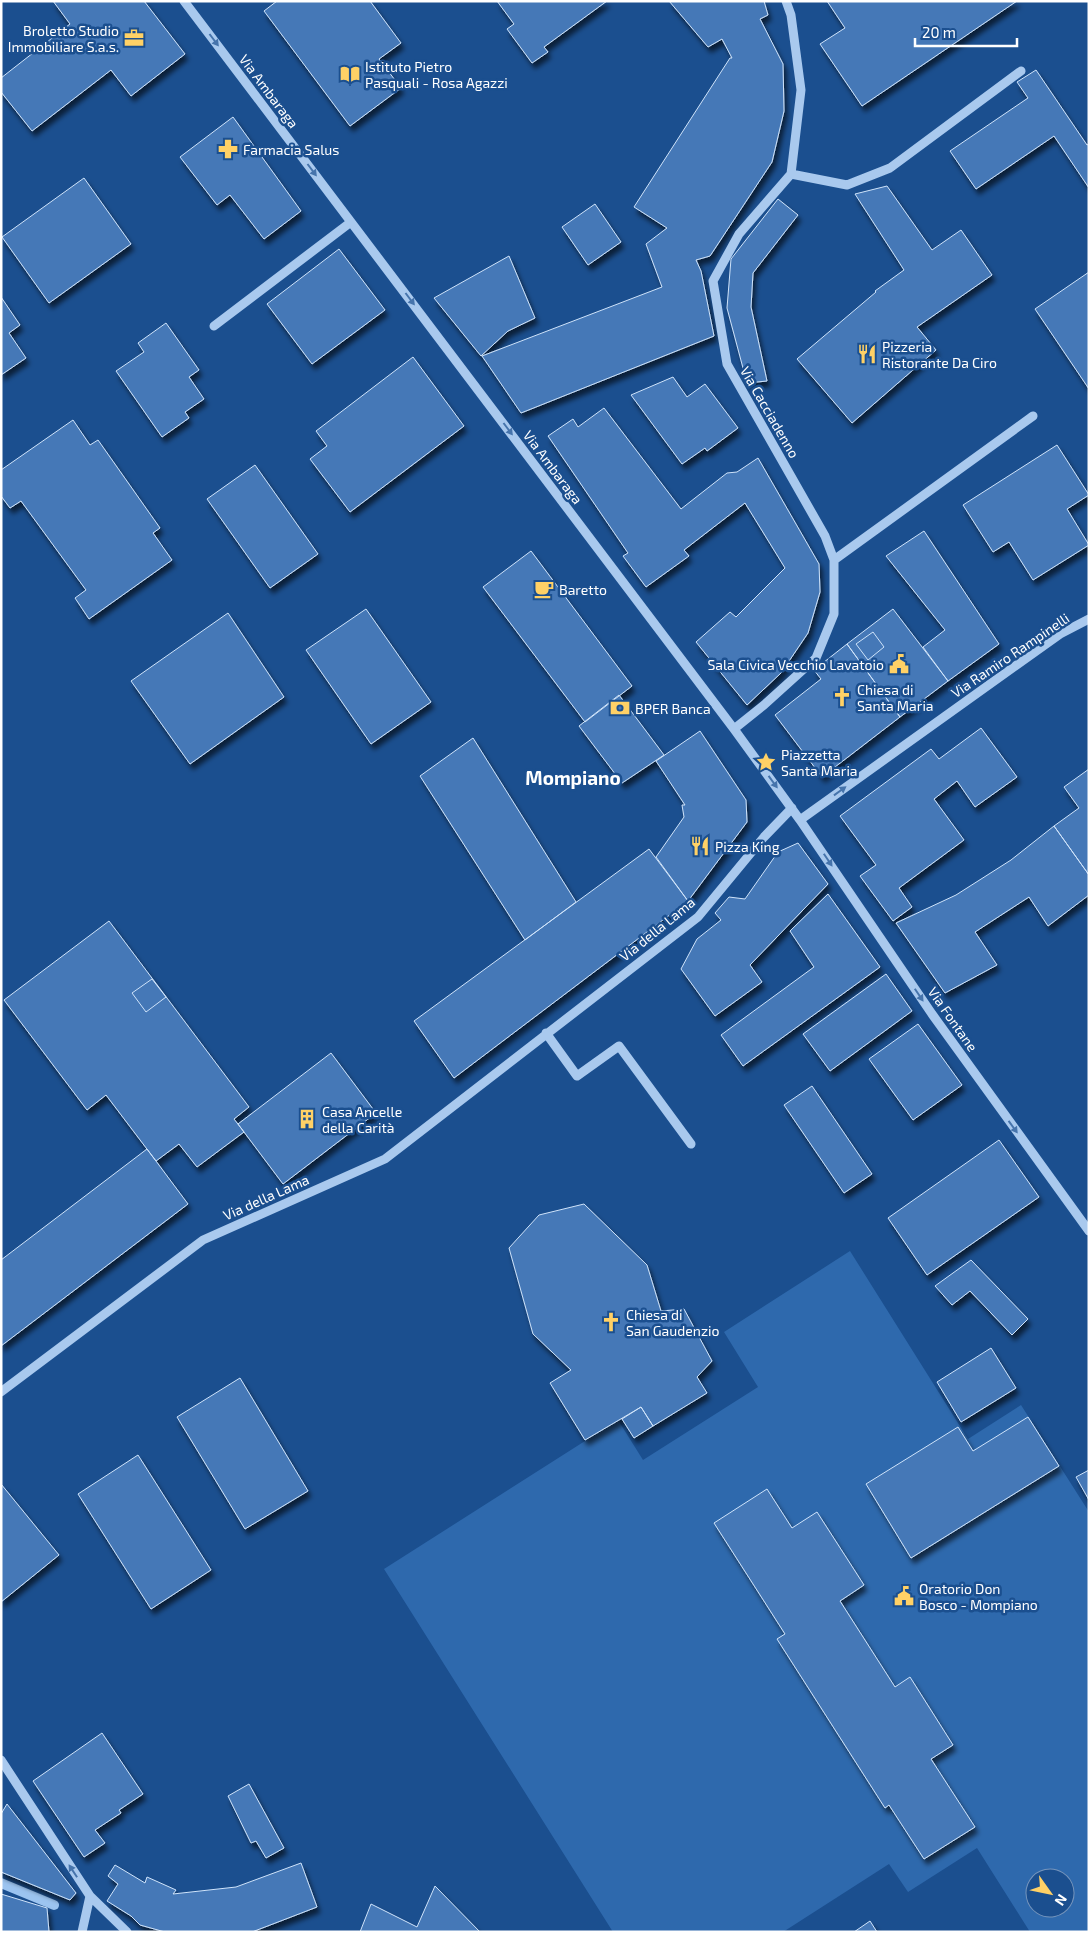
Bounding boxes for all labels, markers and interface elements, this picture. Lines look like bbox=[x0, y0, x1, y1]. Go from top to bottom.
scale bar bbox=[915, 15, 1018, 47]
place label: Broletto Studio Immobiliare S.a.s. bbox=[8, 22, 119, 55]
text: 20 m bbox=[922, 23, 956, 41]
office icon: Broletto Studio Immobiliare S.a.s. bbox=[123, 27, 145, 49]
one-way arrow bbox=[208, 33, 219, 46]
street label: Via Ambaraga bbox=[236, 51, 302, 131]
place label: Istituto Pietro Pasquali - Rosa Agazzi bbox=[365, 58, 508, 91]
library icon: Istituto Pietro Pasquali - Rosa Agazzi bbox=[339, 63, 361, 85]
pharmacy icon: Farmacia Salus bbox=[217, 138, 239, 160]
place label: Farmacia Salus bbox=[243, 141, 339, 158]
one-way arrow bbox=[306, 163, 317, 176]
one-way arrow bbox=[404, 292, 415, 305]
place label: Pizzeria Ristorante Da Ciro bbox=[882, 338, 997, 371]
restaurant icon: Pizzeria Ristorante Da Ciro bbox=[856, 343, 878, 365]
street label: Via Cacciadenno bbox=[737, 363, 803, 461]
one-way arrow bbox=[502, 422, 513, 435]
street label: Via Ambaraga bbox=[520, 427, 586, 507]
cafe icon: Baretto bbox=[533, 578, 555, 600]
place label: Baretto bbox=[559, 581, 607, 598]
street label: Via Ramiro Rampinelli bbox=[948, 609, 1072, 701]
public building icon: Sala Civica Vecchio Lavatoio bbox=[888, 653, 910, 675]
place label: Sala Civica Vecchio Lavatoio bbox=[707, 656, 884, 673]
place label: Chiesa di Santa Maria bbox=[857, 681, 934, 714]
church icon: Chiesa di Santa Maria bbox=[831, 686, 853, 708]
bank icon: BPER Banca bbox=[609, 697, 631, 719]
place label: BPER Banca bbox=[635, 700, 711, 717]
place label: Piazzetta Santa Maria bbox=[781, 746, 858, 779]
place icon: Piazzetta Santa Maria bbox=[755, 751, 777, 773]
district label: Mompiano bbox=[525, 766, 621, 789]
one-way arrow bbox=[768, 775, 778, 789]
one-way arrow bbox=[833, 786, 846, 797]
restaurant icon: Pizza King bbox=[689, 835, 711, 857]
place label: Pizza King bbox=[715, 838, 780, 855]
one-way arrow bbox=[823, 853, 833, 867]
street label: Via della Lama bbox=[616, 893, 698, 965]
street label: Via Fontane bbox=[925, 983, 981, 1055]
one-way arrow bbox=[914, 988, 924, 1002]
place label: Casa Ancelle della Carità bbox=[322, 1103, 402, 1136]
building icon: Casa Ancelle della Carità bbox=[296, 1108, 318, 1130]
one-way arrow bbox=[1008, 1120, 1019, 1133]
street label: Via della Lama bbox=[220, 1170, 312, 1224]
place label: Chiesa di San Gaudenzio bbox=[626, 1306, 720, 1339]
church icon: Chiesa di San Gaudenzio bbox=[600, 1311, 622, 1333]
place label: Oratorio Don Bosco - Mompiano bbox=[919, 1580, 1038, 1613]
public building icon: Oratorio Don Bosco - Mompiano bbox=[893, 1585, 915, 1607]
one-way arrow bbox=[69, 1864, 78, 1878]
north arrow bbox=[1025, 1868, 1075, 1918]
text: N bbox=[1051, 1891, 1071, 1909]

